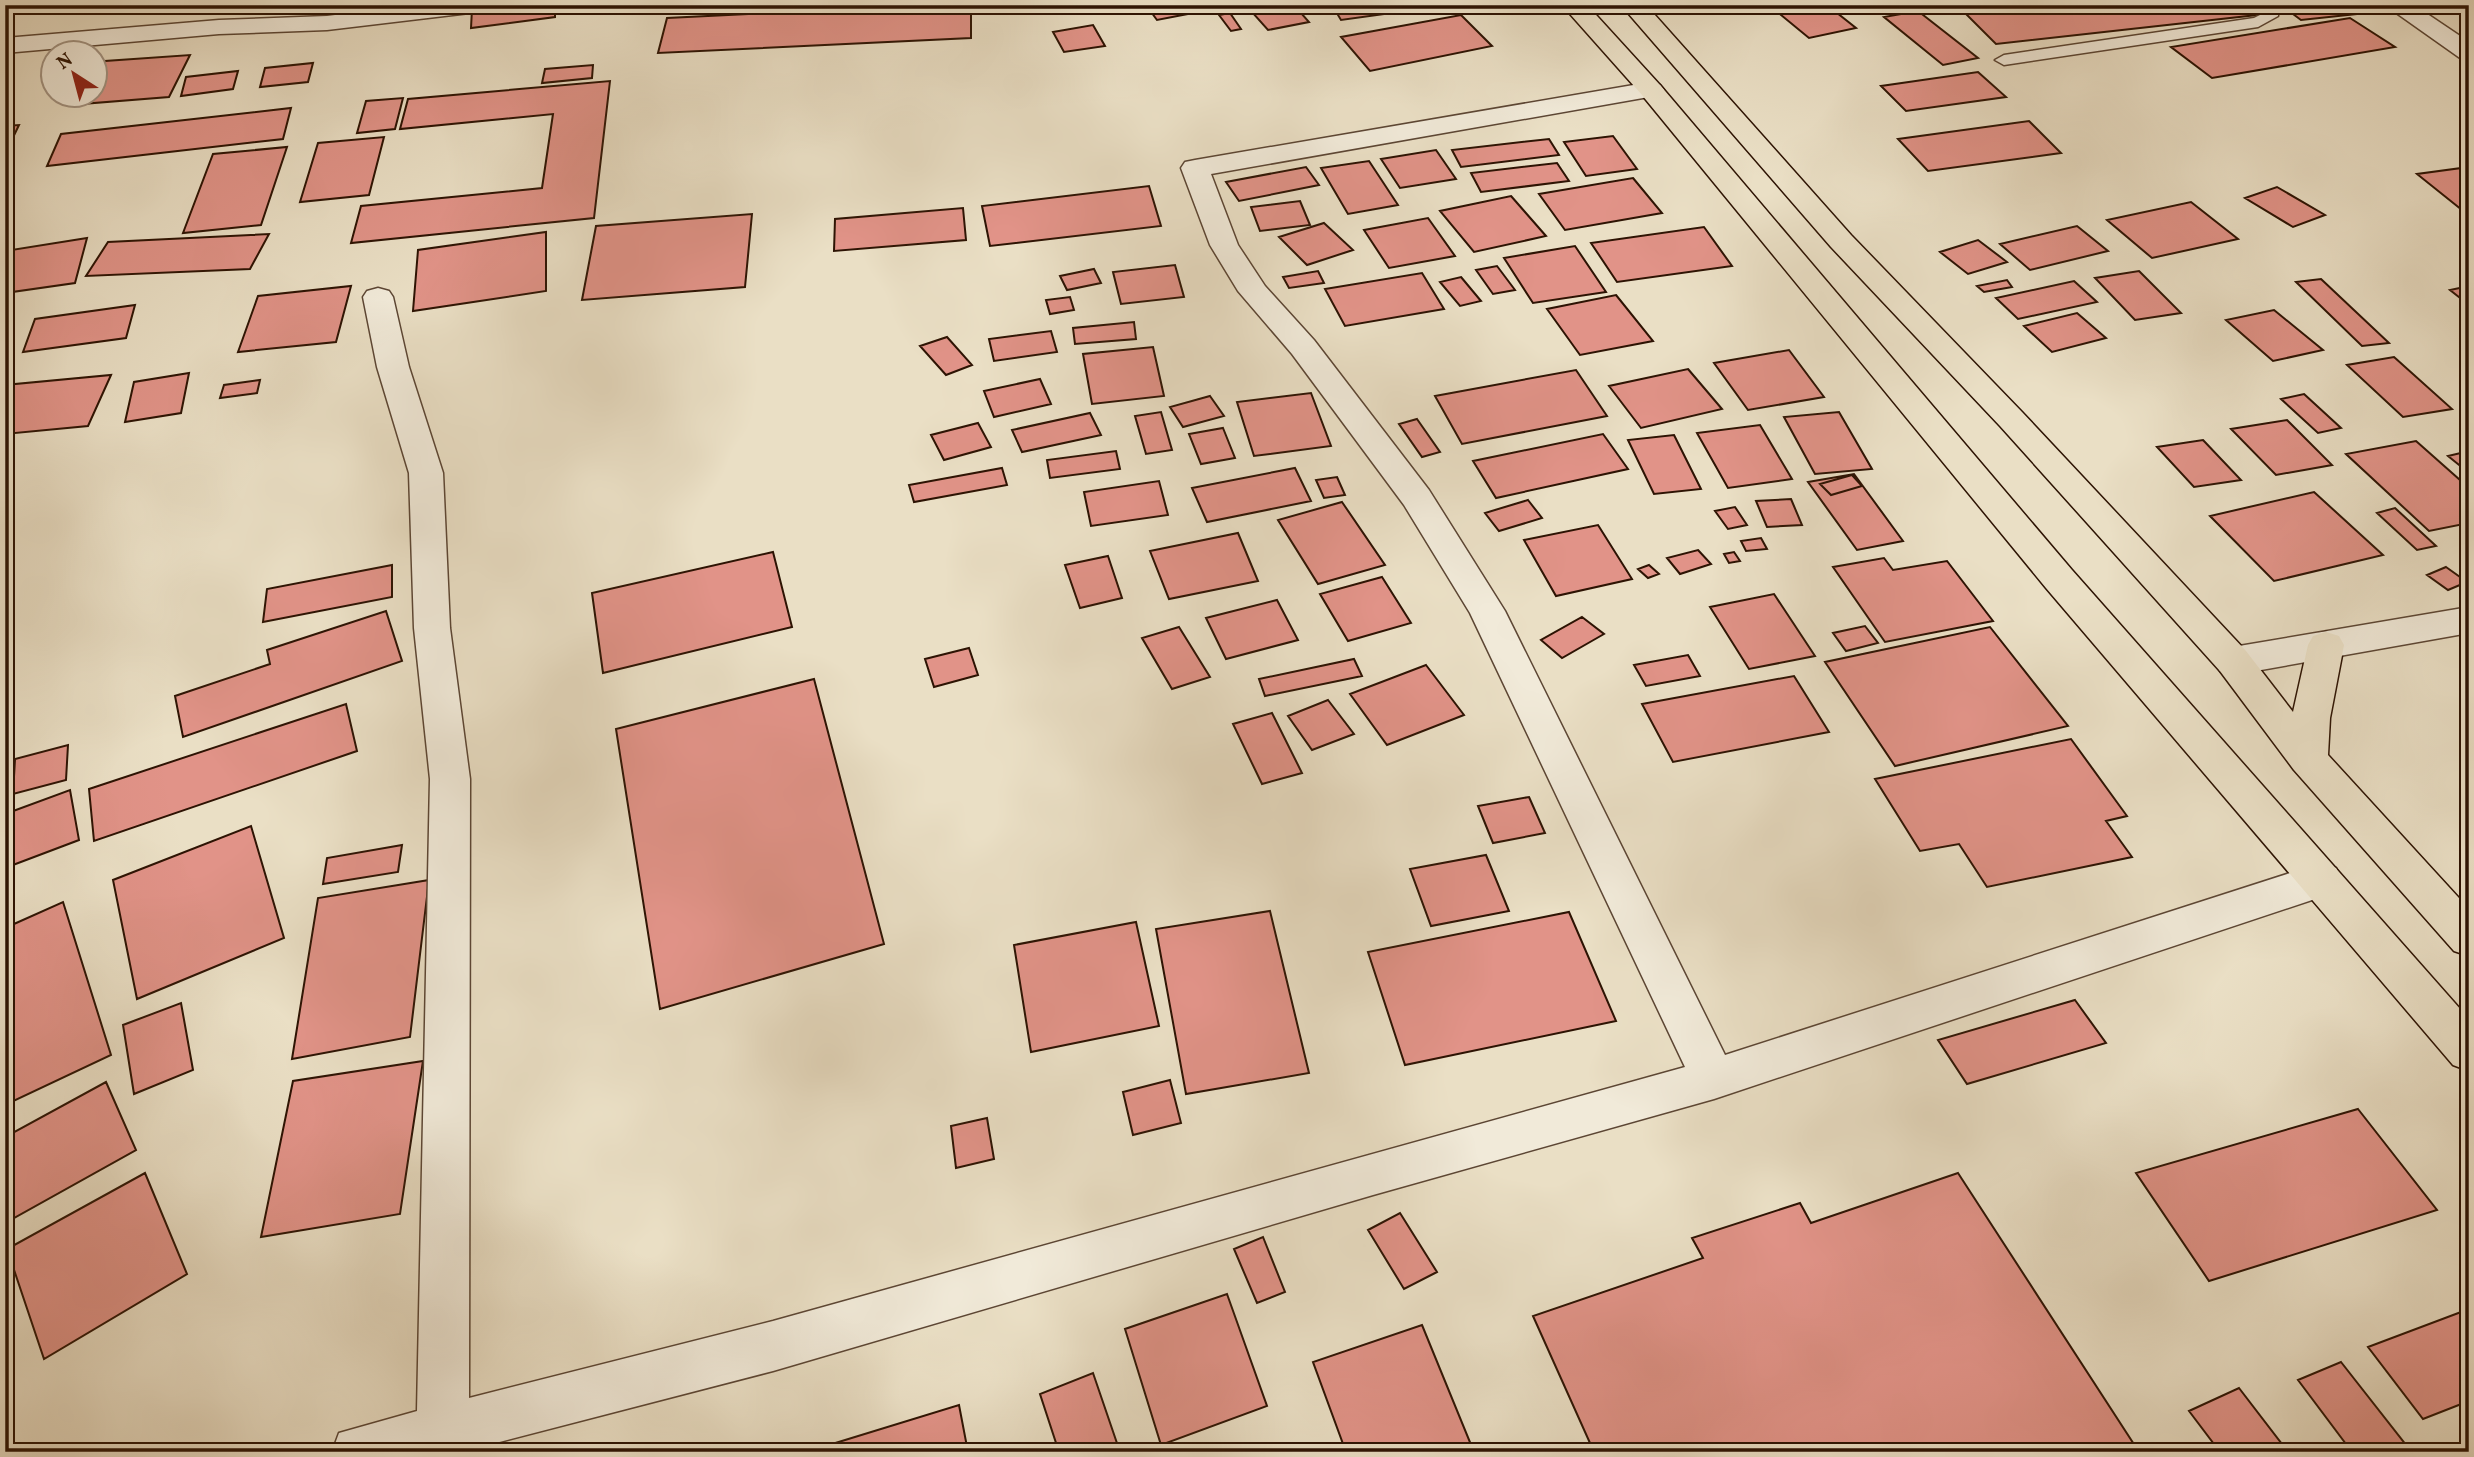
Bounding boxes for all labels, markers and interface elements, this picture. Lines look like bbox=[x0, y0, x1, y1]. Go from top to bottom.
north arrow bbox=[38, 38, 108, 108]
text: N bbox=[52, 47, 79, 76]

